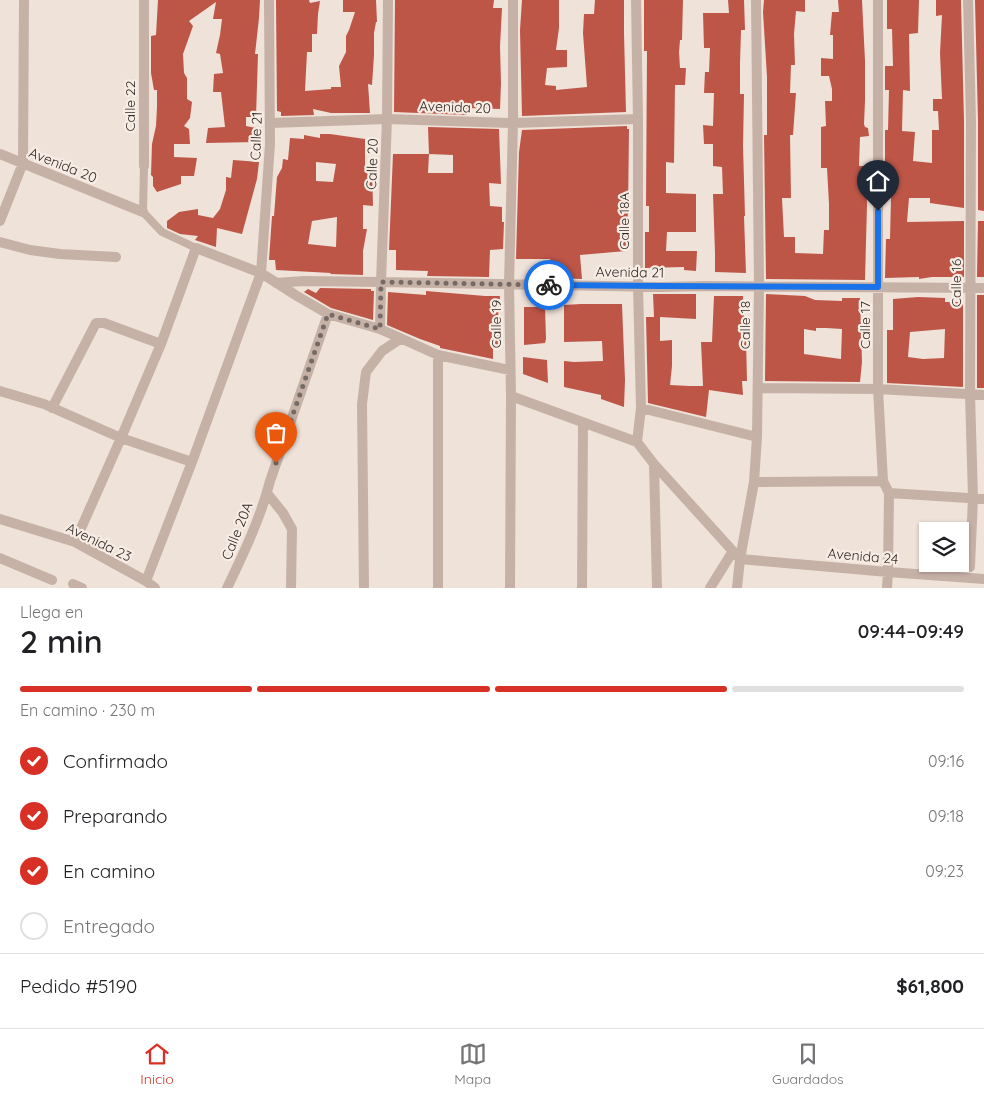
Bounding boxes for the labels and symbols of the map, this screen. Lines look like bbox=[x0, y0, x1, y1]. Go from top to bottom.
street label: Calle 22 bbox=[121, 80, 139, 132]
street label: Avenida 20 bbox=[419, 97, 491, 117]
street label: Calle 21 bbox=[246, 111, 266, 161]
street label: Calle 20 bbox=[362, 138, 382, 190]
street label: Avenida 20 bbox=[26, 143, 100, 187]
pin bbox=[857, 160, 899, 211]
street label: Calle 18A bbox=[615, 192, 633, 250]
street label: Calle 16 bbox=[947, 258, 965, 307]
courier bbox=[524, 260, 574, 310]
street label: Avenida 21 bbox=[595, 262, 665, 282]
street label: Calle 19 bbox=[487, 299, 505, 348]
street label: Calle 18 bbox=[736, 301, 754, 349]
street label: Calle 17 bbox=[856, 301, 874, 349]
pin bbox=[255, 412, 297, 463]
street label: Calle 20A bbox=[217, 499, 257, 563]
street label: Avenida 23 bbox=[63, 518, 135, 566]
street label: Avenida 24 bbox=[827, 544, 899, 568]

